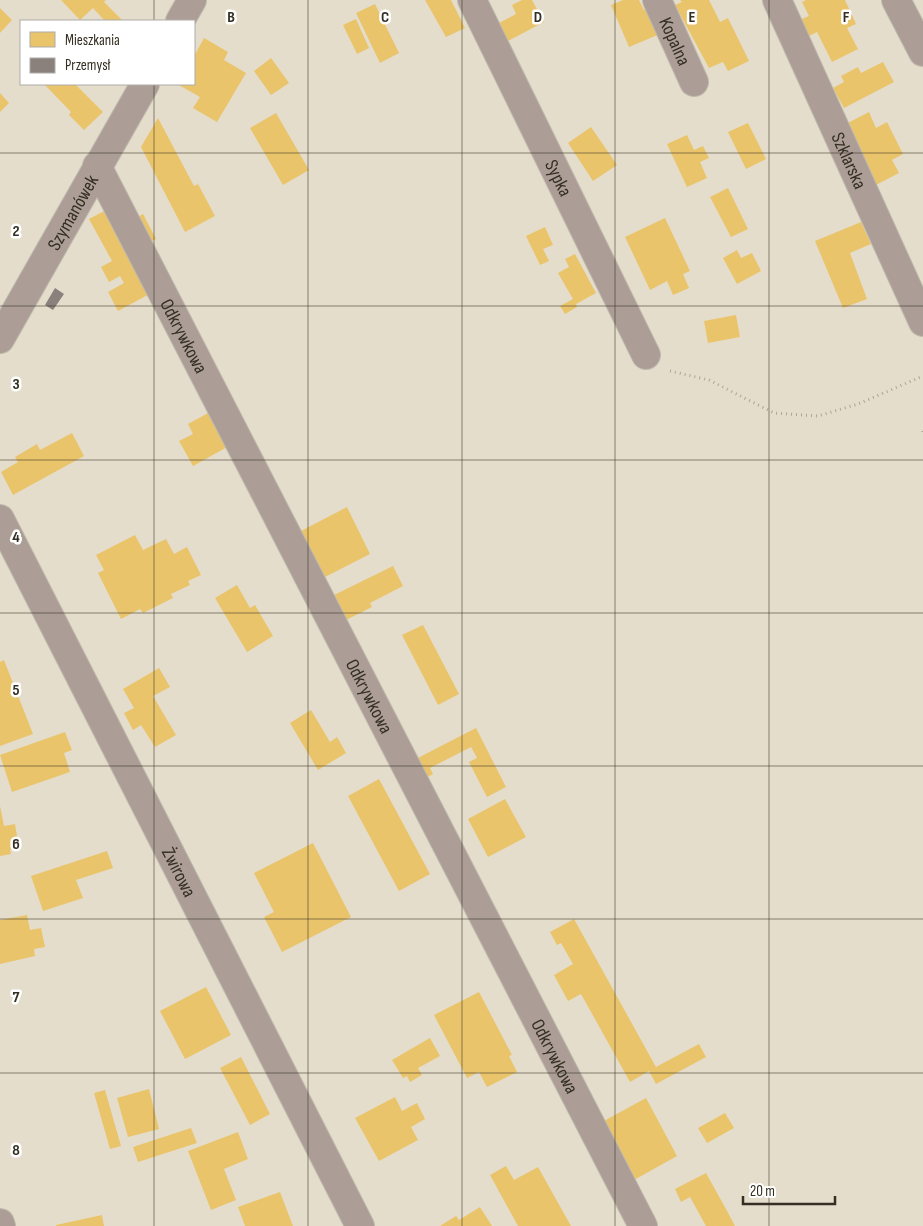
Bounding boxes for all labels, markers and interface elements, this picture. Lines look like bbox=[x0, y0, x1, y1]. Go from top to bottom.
text: B bbox=[227, 8, 235, 27]
text: C bbox=[381, 8, 389, 27]
text: D bbox=[534, 8, 542, 27]
text: E bbox=[689, 8, 696, 27]
text: F bbox=[843, 8, 850, 27]
street label: Kopalna bbox=[653, 14, 695, 69]
legend bbox=[20, 20, 195, 85]
text: Mieszkania bbox=[65, 31, 120, 50]
text: Przemysł bbox=[65, 56, 111, 75]
street label: Szklarska bbox=[826, 129, 871, 193]
street label: Sypka bbox=[539, 156, 576, 201]
street label: Szymanówek bbox=[43, 170, 104, 255]
text: 2 bbox=[12, 222, 20, 241]
street label: Odkrywkowa bbox=[154, 295, 212, 378]
text: 3 bbox=[12, 375, 20, 394]
text: 4 bbox=[12, 528, 20, 547]
street label: Odkrywkowa bbox=[340, 655, 397, 738]
text: 5 bbox=[12, 681, 20, 700]
text: 6 bbox=[12, 835, 20, 854]
street label: Żwirowa bbox=[156, 844, 201, 901]
text: 7 bbox=[13, 988, 20, 1007]
street label: Odkrywkowa bbox=[525, 1015, 583, 1098]
text: 8 bbox=[12, 1141, 20, 1160]
scale bar bbox=[743, 1174, 836, 1206]
text: 20 m bbox=[750, 1182, 775, 1201]

